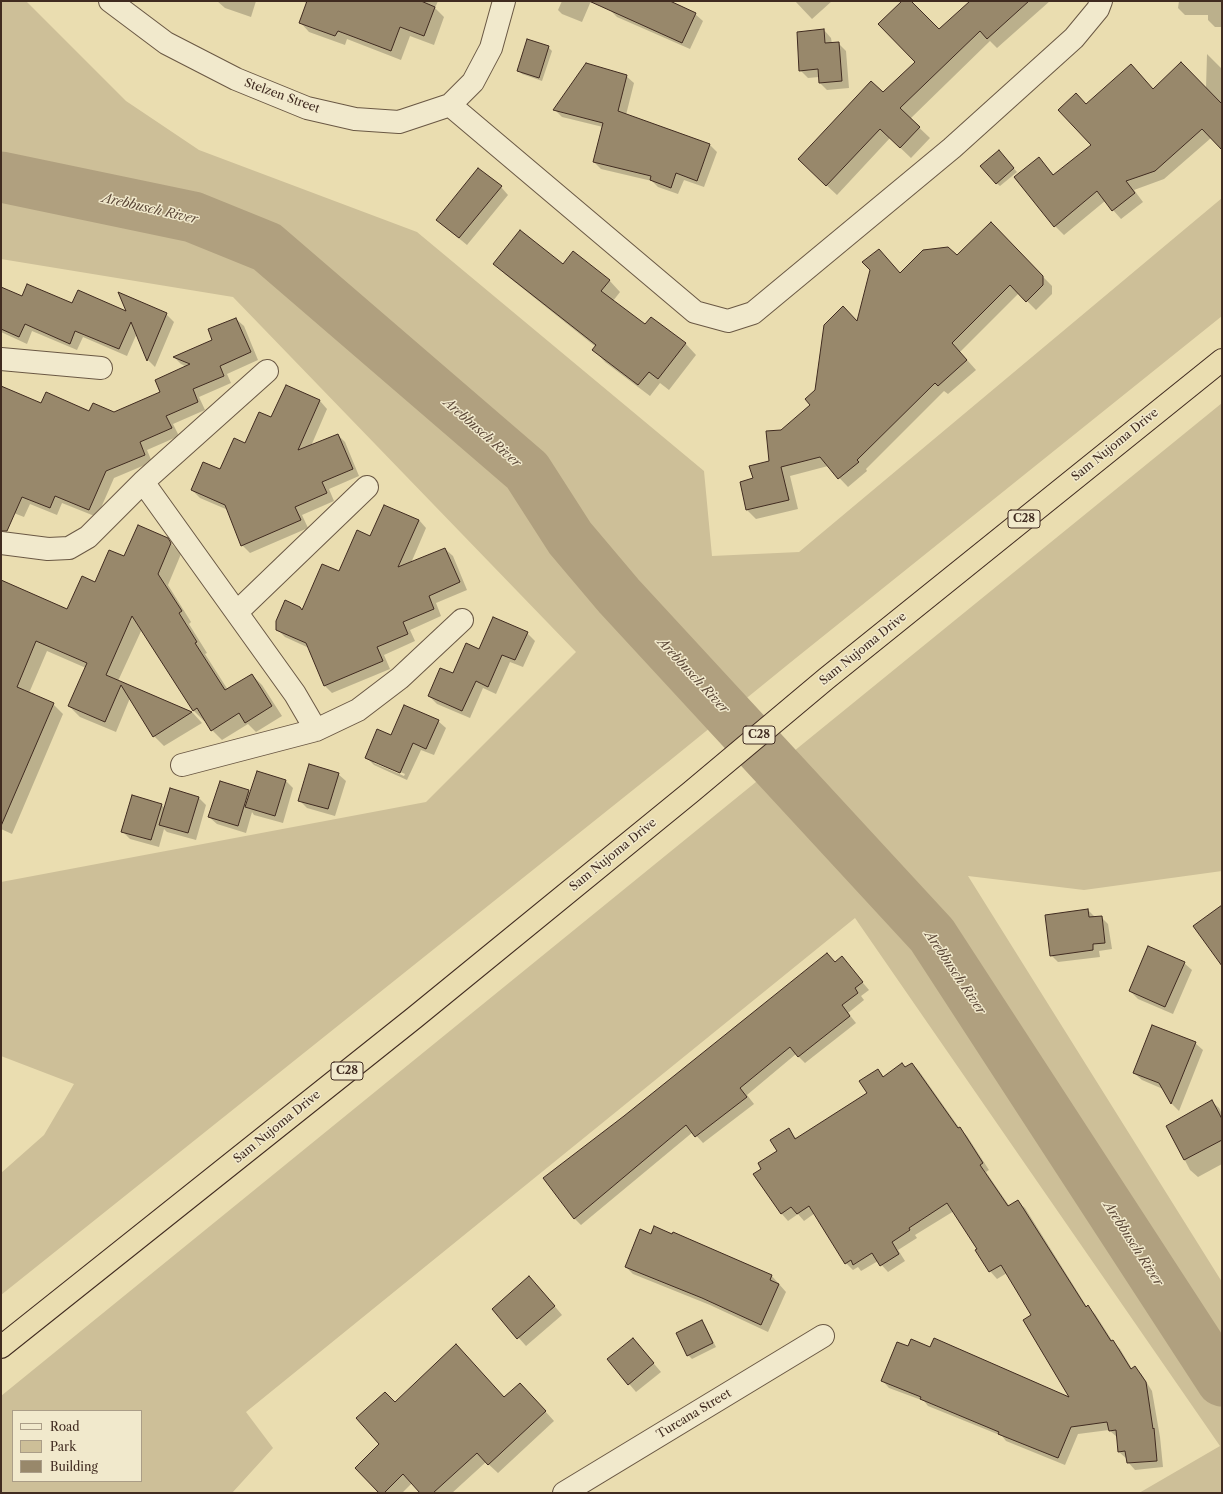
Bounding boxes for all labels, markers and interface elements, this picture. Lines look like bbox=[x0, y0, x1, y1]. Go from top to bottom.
street label: Stelzen Street bbox=[242, 76, 322, 116]
water label: Arebbusch River bbox=[101, 190, 199, 228]
water label: Arebbusch River bbox=[440, 395, 524, 471]
street label: Sam Nujoma Drive bbox=[1069, 406, 1161, 484]
road number: C28 bbox=[1008, 510, 1040, 528]
street label: Sam Nujoma Drive bbox=[817, 610, 909, 688]
water label: Arebbusch River bbox=[654, 635, 732, 717]
road number: C28 bbox=[743, 726, 775, 744]
street label: Sam Nujoma Drive bbox=[567, 816, 659, 894]
water label: Arebbusch River bbox=[921, 928, 989, 1018]
road number: C28 bbox=[331, 1062, 363, 1080]
street label: Sam Nujoma Drive bbox=[231, 1088, 323, 1166]
water label: Arebbusch River bbox=[1100, 1199, 1166, 1289]
street label: Turcana Street bbox=[654, 1386, 734, 1442]
legend bbox=[12, 1410, 142, 1482]
text: Road bbox=[50, 1419, 80, 1434]
text: Park bbox=[50, 1439, 76, 1454]
text: Building bbox=[50, 1459, 98, 1474]

